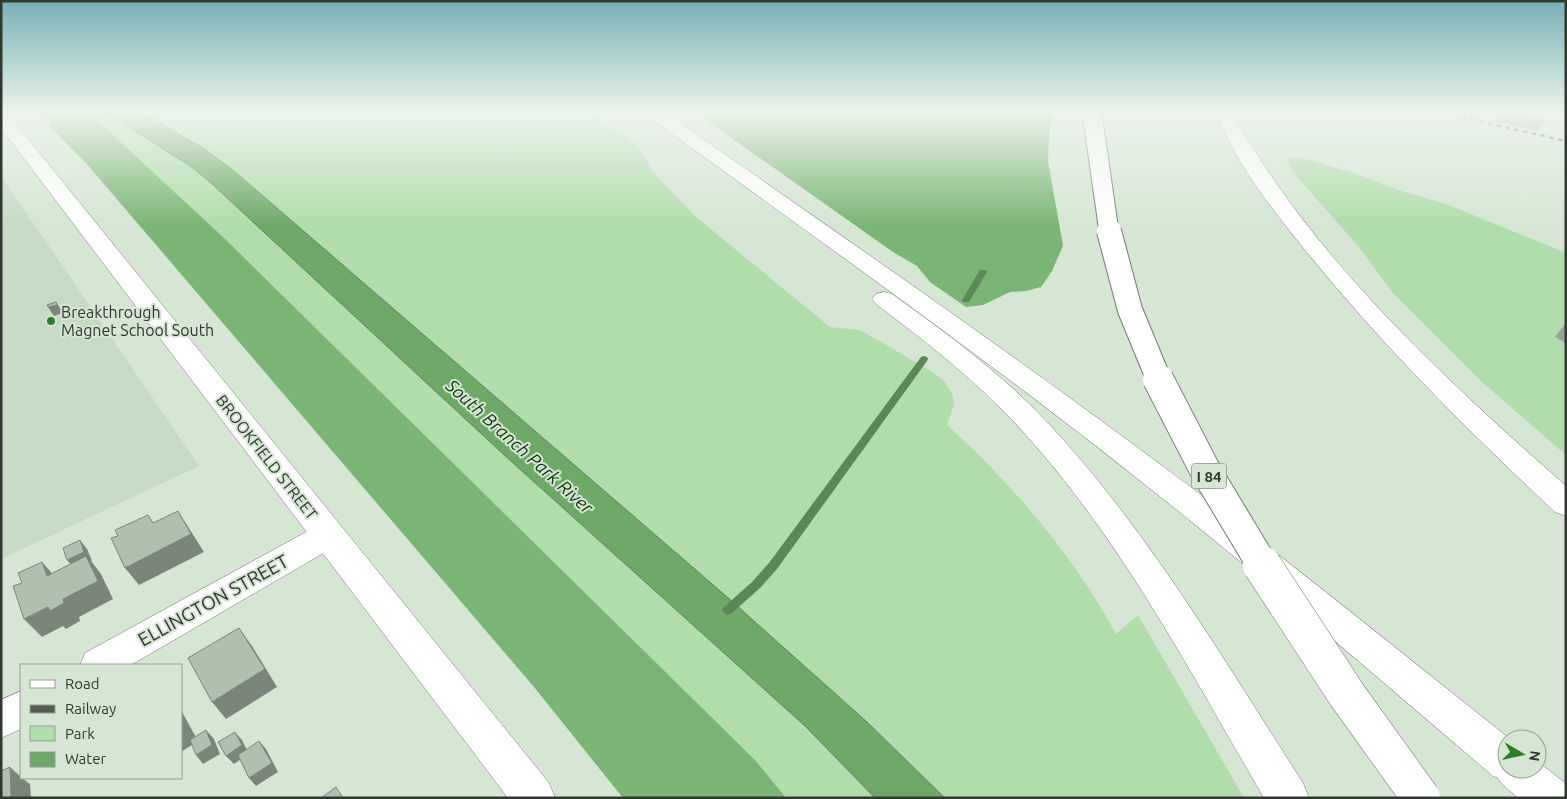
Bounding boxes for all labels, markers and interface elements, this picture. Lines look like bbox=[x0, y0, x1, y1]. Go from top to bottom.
place label: Breakthrough Magnet School South bbox=[61, 303, 214, 339]
marker: Breakthrough Magnet School South bbox=[45, 315, 57, 327]
water label: South Branch Park River bbox=[442, 374, 598, 518]
street label: BROOKFIELD STREET bbox=[213, 391, 321, 523]
road number: I 84 bbox=[1192, 464, 1226, 488]
street label: ELLINGTON STREET bbox=[134, 549, 292, 650]
legend bbox=[20, 664, 182, 779]
text: Road bbox=[65, 675, 100, 692]
text: Railway bbox=[65, 700, 116, 717]
text: Park bbox=[65, 725, 95, 742]
north arrow bbox=[1497, 729, 1547, 779]
text: Water bbox=[65, 750, 106, 767]
text: N bbox=[1526, 750, 1544, 762]

